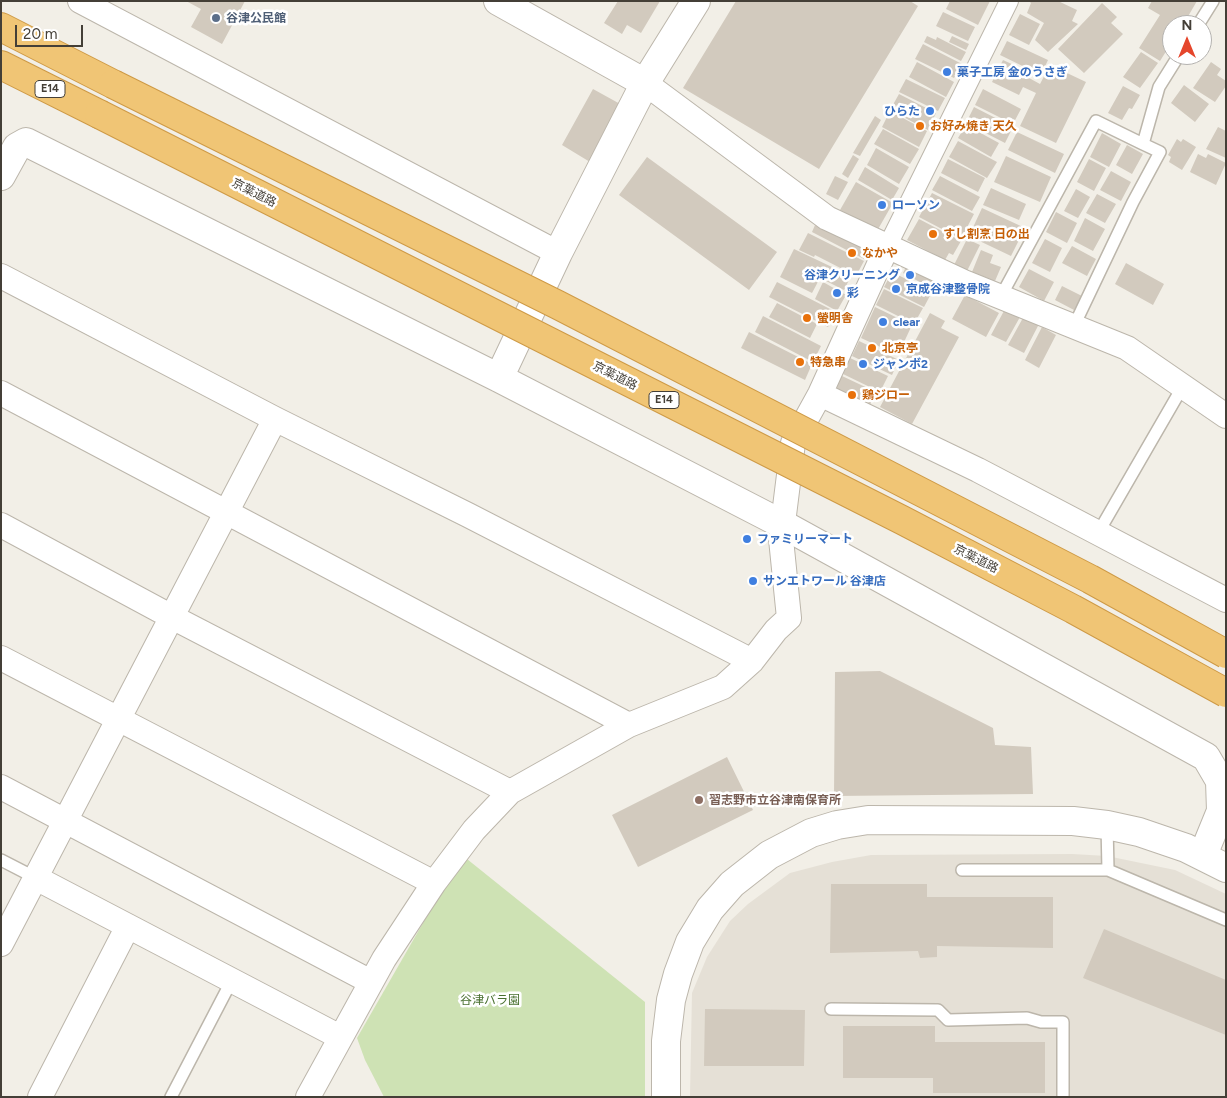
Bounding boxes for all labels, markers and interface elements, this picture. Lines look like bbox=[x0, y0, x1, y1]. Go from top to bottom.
place label: 谷津公民館 bbox=[226, 11, 286, 25]
marker: 谷津公民館 bbox=[210, 12, 222, 24]
scale bar bbox=[18, 15, 85, 47]
north arrow bbox=[1162, 15, 1212, 65]
text: N bbox=[1182, 17, 1192, 34]
text: 20 m bbox=[23, 25, 57, 43]
place label: 菓子工房 金のうさぎ bbox=[957, 65, 1068, 79]
marker: 菓子工房 金のうさぎ bbox=[941, 66, 953, 78]
road number: E14 bbox=[35, 80, 65, 98]
place label: ひらた bbox=[884, 104, 920, 118]
marker: ひらた bbox=[924, 105, 936, 117]
place label: お好み焼き 天久 bbox=[930, 119, 1017, 133]
marker: お好み焼き 天久 bbox=[914, 120, 926, 132]
street label: 京葉道路 bbox=[229, 176, 279, 210]
place label: ローソン bbox=[892, 198, 940, 212]
marker: ローソン bbox=[876, 199, 888, 211]
place label: すし割烹 日の出 bbox=[943, 227, 1030, 241]
marker: すし割烹 日の出 bbox=[927, 228, 939, 240]
place label: なかや bbox=[862, 246, 898, 260]
marker: なかや bbox=[846, 247, 858, 259]
place label: 谷津クリーニング bbox=[804, 268, 900, 282]
marker: 谷津クリーニング bbox=[904, 269, 916, 281]
place label: 京成谷津整骨院 bbox=[906, 282, 990, 296]
marker: 京成谷津整骨院 bbox=[890, 283, 902, 295]
place label: 彩 bbox=[847, 286, 859, 300]
marker: 彩 bbox=[831, 287, 843, 299]
place label: 螢明舎 bbox=[817, 311, 853, 325]
marker: 螢明舎 bbox=[801, 312, 813, 324]
place label: clear bbox=[893, 315, 920, 329]
marker: clear bbox=[877, 316, 889, 328]
place label: 北京亭 bbox=[882, 341, 918, 355]
marker: 北京亭 bbox=[866, 342, 878, 354]
place label: 特急串 bbox=[810, 355, 846, 369]
marker: 特急串 bbox=[794, 356, 806, 368]
place label: ジャンボ2 bbox=[873, 357, 928, 371]
marker: ジャンボ2 bbox=[857, 358, 869, 370]
street label: 京葉道路 bbox=[590, 359, 640, 393]
place label: 鶏ジロー bbox=[862, 388, 910, 402]
marker: 鶏ジロー bbox=[846, 389, 858, 401]
road number: E14 bbox=[649, 392, 679, 408]
place label: ファミリーマート bbox=[757, 532, 853, 546]
marker: ファミリーマート bbox=[741, 533, 753, 545]
street label: 京葉道路 bbox=[951, 542, 1001, 576]
place label: サンエトワール 谷津店 bbox=[763, 574, 886, 588]
marker: サンエトワール 谷津店 bbox=[747, 575, 759, 587]
place label: 習志野市立谷津南保育所 bbox=[709, 793, 841, 807]
marker: 習志野市立谷津南保育所 bbox=[693, 794, 705, 806]
park label: 谷津バラ園 bbox=[460, 993, 520, 1007]

